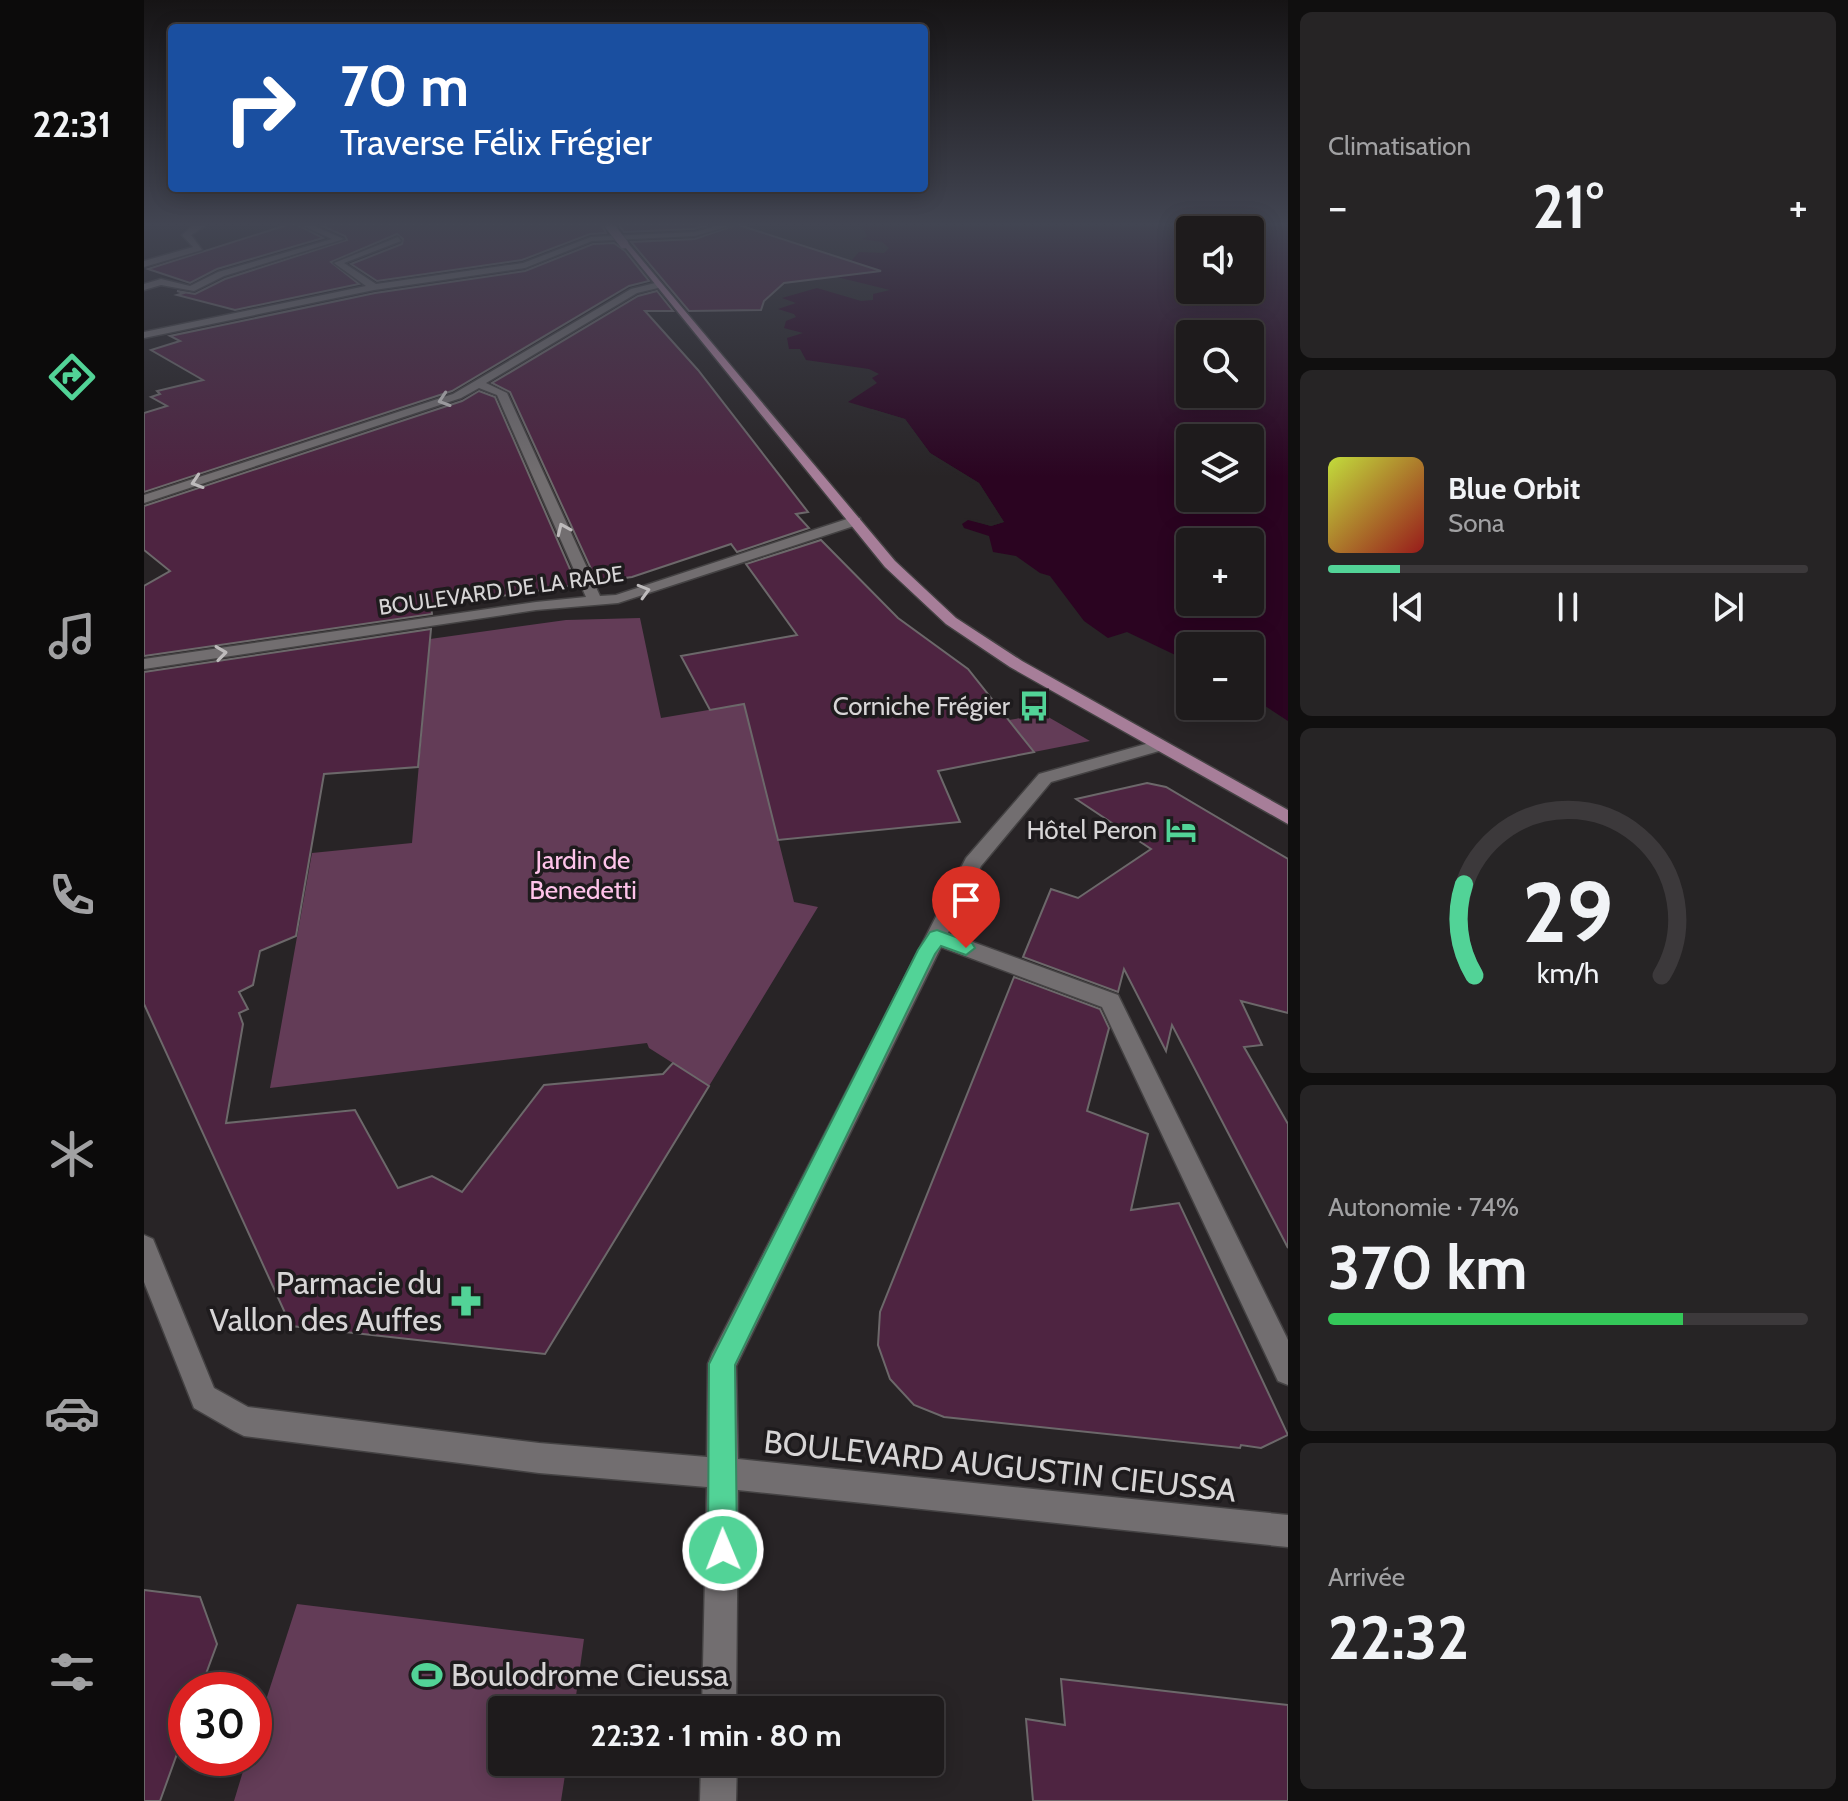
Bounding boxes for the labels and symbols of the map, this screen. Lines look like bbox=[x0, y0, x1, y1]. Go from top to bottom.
one-way arrow bbox=[437, 391, 451, 407]
one-way arrow bbox=[190, 472, 204, 488]
one-way arrow bbox=[556, 523, 572, 537]
street label: BOULEVARD DE LA RADE bbox=[377, 560, 625, 621]
one-way arrow bbox=[637, 584, 651, 600]
one-way arrow bbox=[214, 645, 228, 662]
bus stop icon: Corniche Frégier bbox=[1017, 689, 1051, 723]
place label: Corniche Frégier bbox=[833, 690, 1011, 722]
hotel icon: Hôtel Peron bbox=[1164, 813, 1198, 847]
place label: Hôtel Peron bbox=[1026, 814, 1157, 846]
park label: Jardin de Benedetti bbox=[529, 844, 637, 906]
pin bbox=[932, 866, 1000, 948]
place label: Parmacie du Vallon des Auffes bbox=[210, 1263, 442, 1339]
pharmacy icon: Parmacie du Vallon des Auffes bbox=[449, 1284, 483, 1318]
street label: BOULEVARD AUGUSTIN CIEUSSA bbox=[762, 1421, 1238, 1510]
position arrow bbox=[681, 1508, 765, 1592]
place label: Boulodrome Cieussa bbox=[451, 1655, 729, 1694]
sports icon: Boulodrome Cieussa bbox=[410, 1658, 444, 1692]
speed limit sign: 30 bbox=[168, 1672, 272, 1776]

